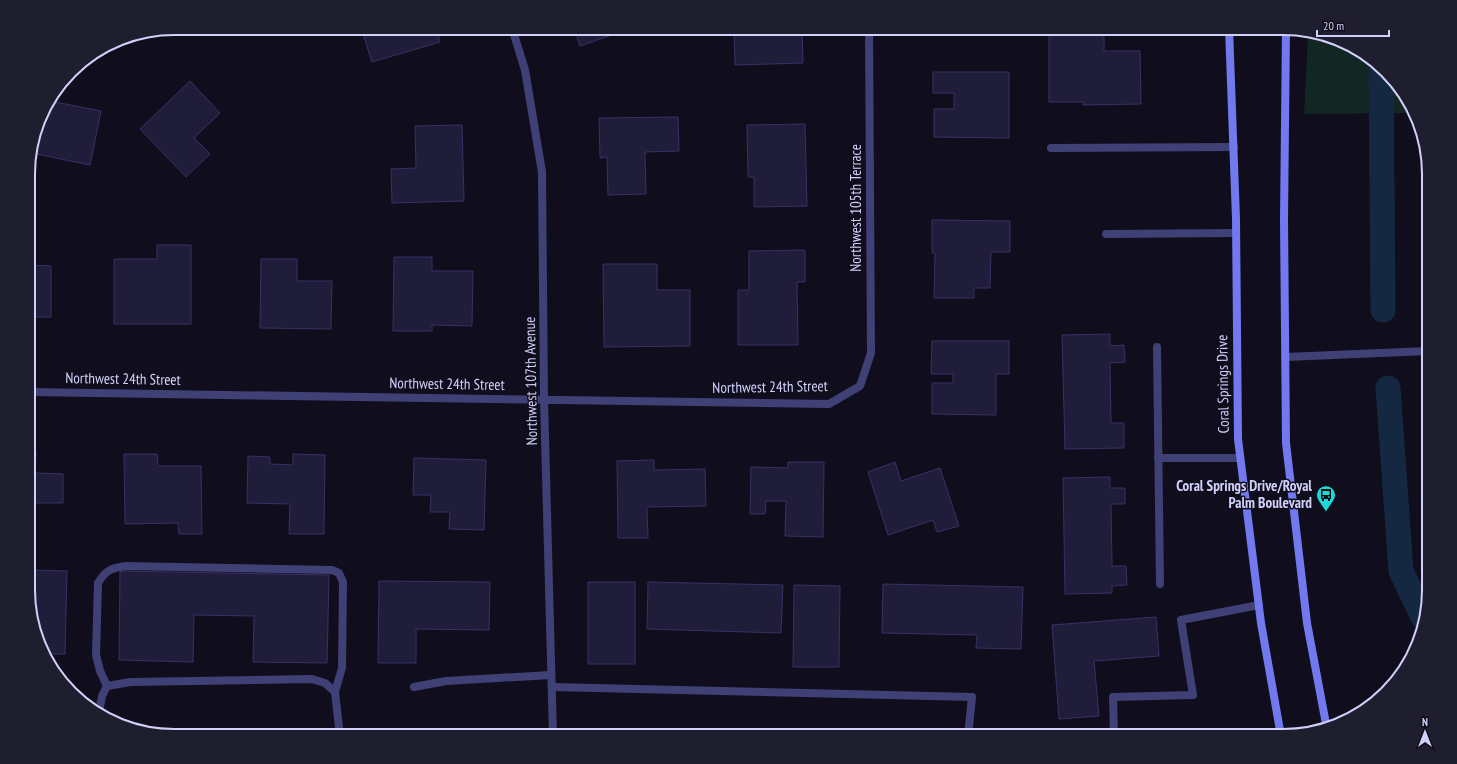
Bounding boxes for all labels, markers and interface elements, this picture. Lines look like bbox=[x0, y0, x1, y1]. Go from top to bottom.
scale bar bbox=[1317, 12, 1389, 38]
text: 20 m bbox=[1323, 18, 1344, 33]
street label: Northwest 105th Terrace bbox=[846, 144, 865, 272]
street label: Northwest 107th Avenue bbox=[520, 317, 541, 445]
street label: Coral Springs Drive bbox=[1212, 335, 1233, 433]
street label: Northwest 24th Street bbox=[65, 368, 181, 389]
street label: Northwest 24th Street bbox=[389, 373, 505, 394]
street label: Northwest 24th Street bbox=[712, 376, 828, 397]
place label: Coral Springs Drive/Royal Palm Boulevard bbox=[1176, 476, 1312, 512]
bus stop icon: Coral Springs Drive/Royal Palm Boulevard bbox=[1315, 484, 1337, 512]
north arrow bbox=[1405, 712, 1445, 752]
text: N bbox=[1422, 715, 1428, 729]

